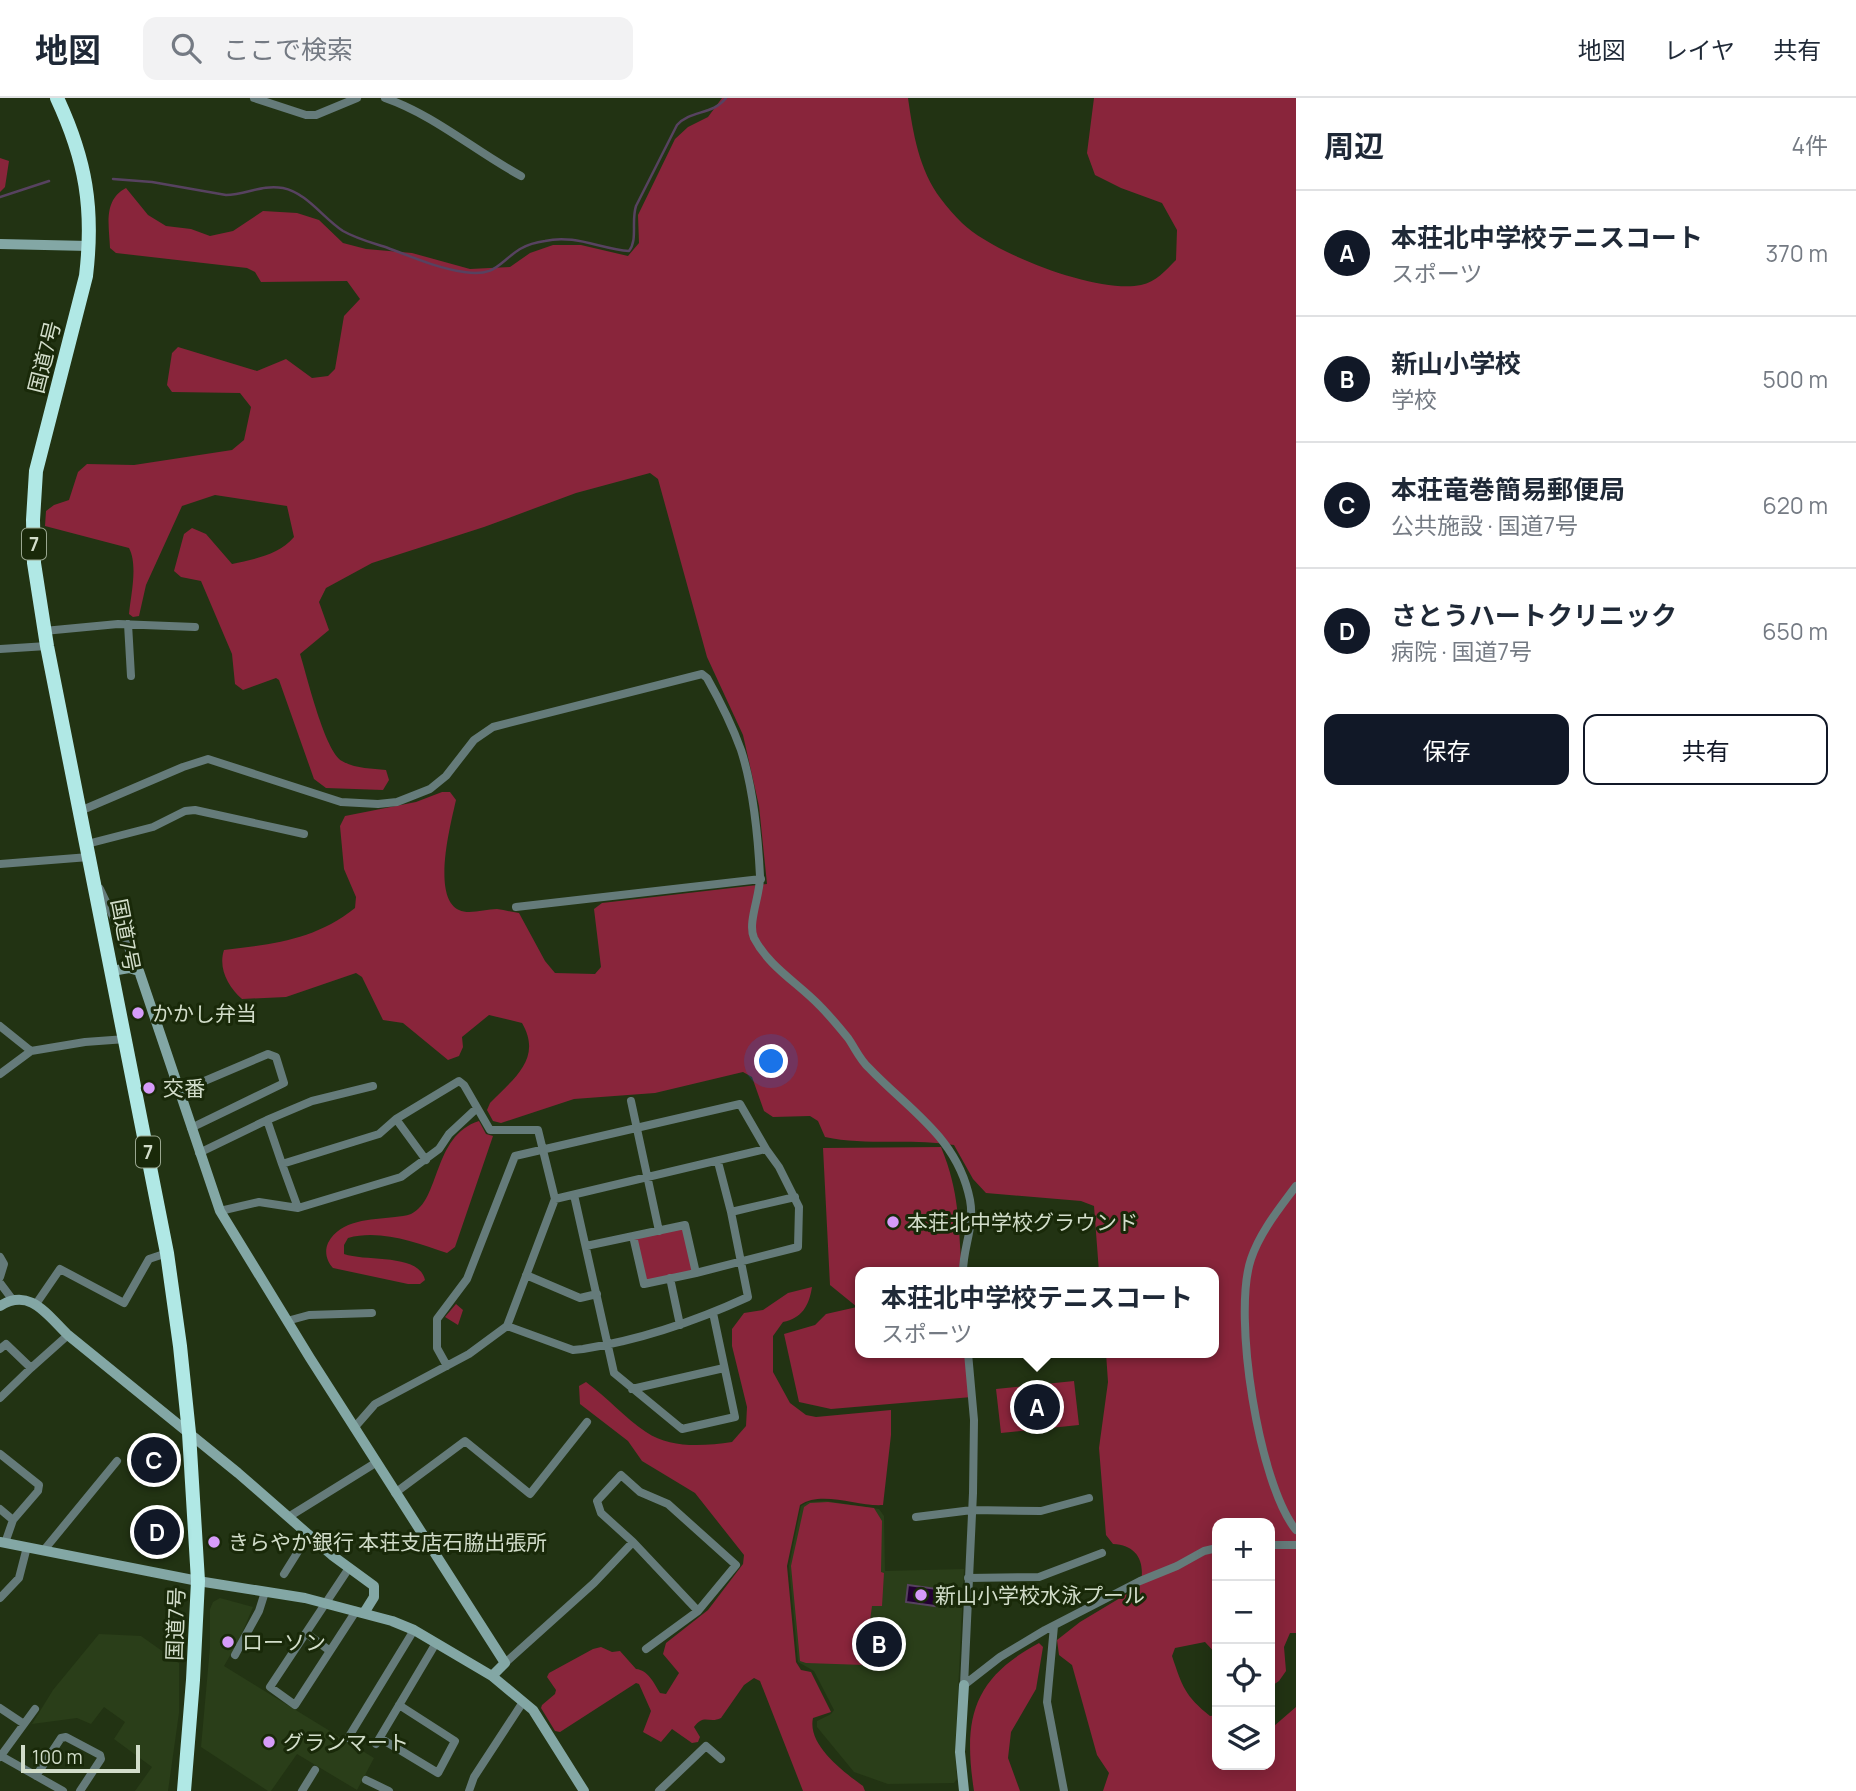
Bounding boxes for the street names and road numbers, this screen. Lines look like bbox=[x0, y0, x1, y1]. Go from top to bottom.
street label: 国道7号 bbox=[22, 318, 66, 396]
road number: 7 bbox=[22, 528, 46, 560]
street label: 国道7号 bbox=[105, 896, 147, 974]
road number: 7 bbox=[136, 1136, 160, 1168]
street label: 国道7号 bbox=[160, 1587, 190, 1661]

